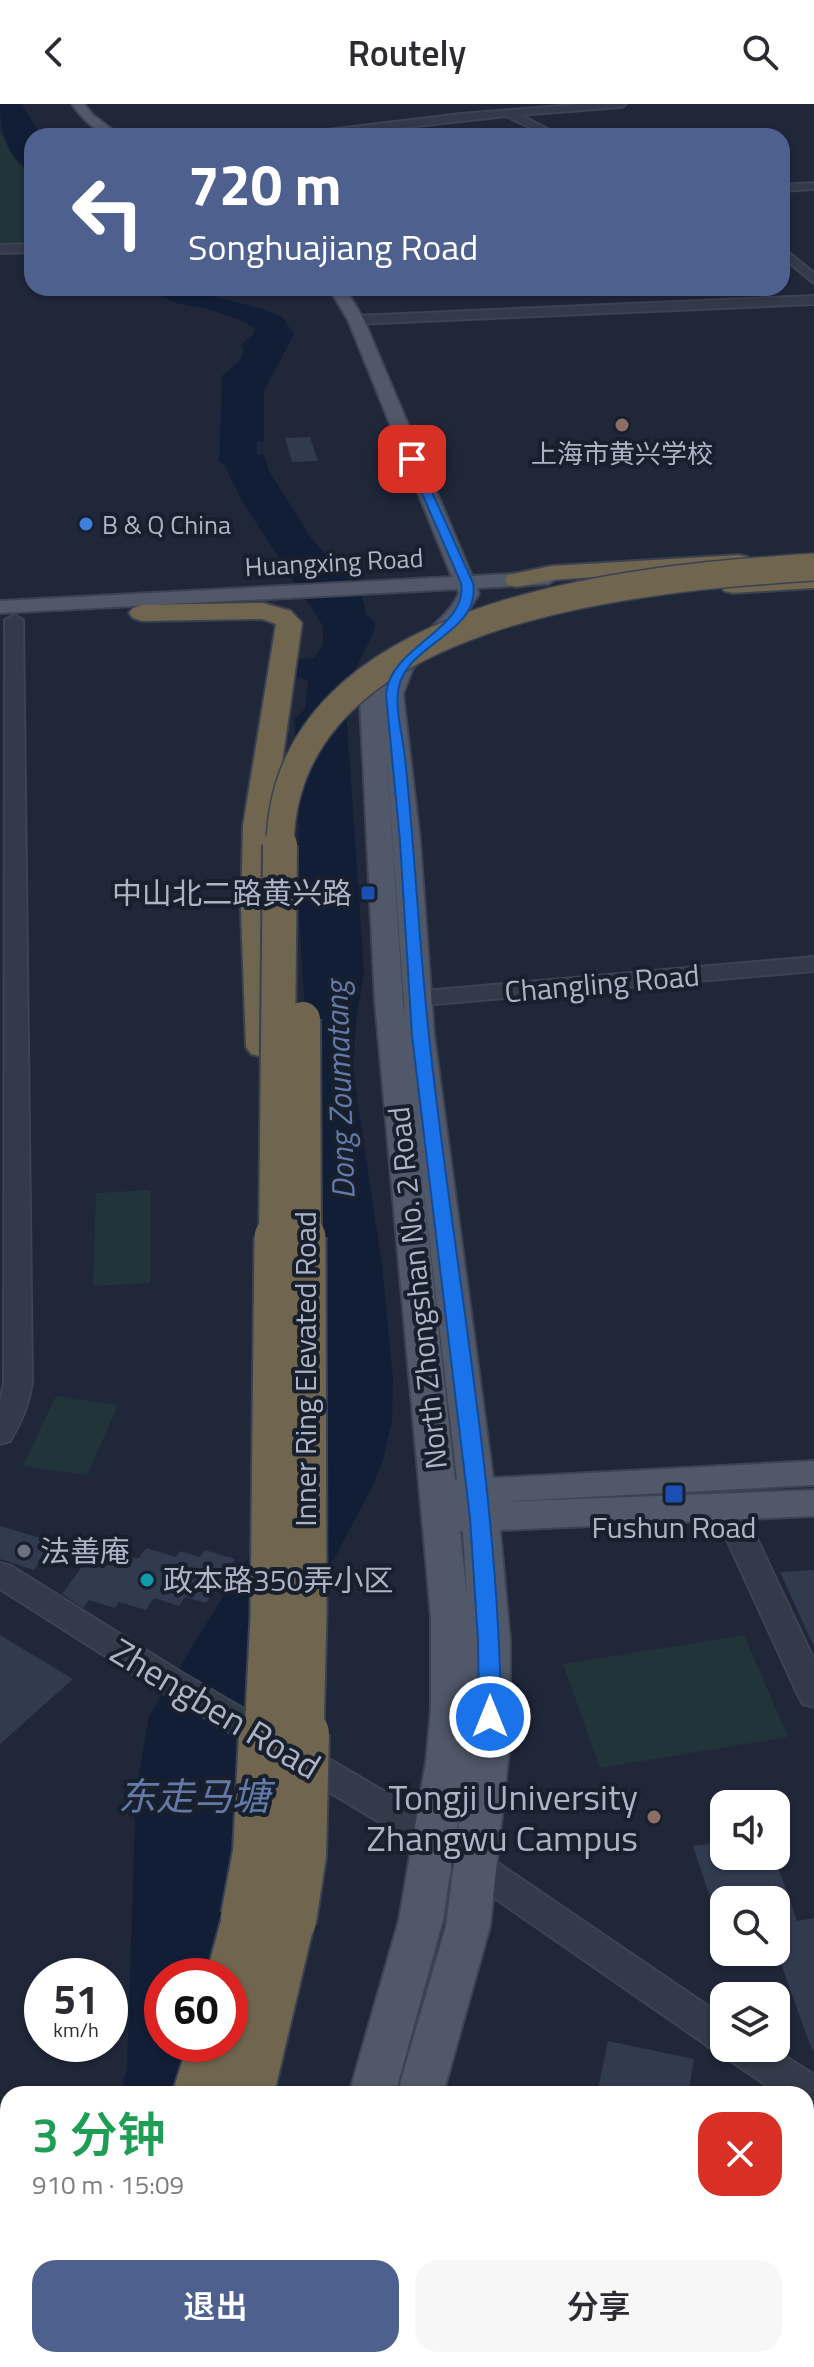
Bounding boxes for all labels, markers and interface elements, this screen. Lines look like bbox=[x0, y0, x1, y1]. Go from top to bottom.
text: Routely bbox=[348, 25, 466, 80]
icon: back bbox=[32, 30, 76, 74]
icon: search bbox=[738, 30, 782, 74]
text: 720 m bbox=[188, 142, 341, 227]
icon: left bbox=[56, 160, 160, 264]
text: Songhuajiang Road bbox=[188, 219, 478, 274]
marker: 上海市黄兴学校 bbox=[613, 416, 631, 434]
pin bbox=[378, 425, 446, 493]
place label: 上海市黄兴学校 bbox=[531, 434, 713, 473]
icon: arrive bbox=[390, 437, 434, 481]
place label: B & Q China bbox=[102, 505, 231, 544]
marker: B & Q China bbox=[77, 515, 95, 533]
street label: Huangxing Road bbox=[244, 538, 424, 586]
place label: 中山北二路黄兴路 bbox=[112, 870, 352, 916]
marker: 中山北二路黄兴路 bbox=[359, 884, 377, 902]
street label: Changling Road bbox=[503, 952, 701, 1014]
water label: Dong Zoumatang bbox=[311, 976, 367, 1200]
street label: North Zhongshan No. 2 Road bbox=[375, 1104, 459, 1472]
street label: Inner Ring Elevated Road bbox=[282, 1211, 328, 1527]
marker: Fushun Road bbox=[663, 1483, 685, 1505]
place label: Fushun Road bbox=[592, 1504, 756, 1550]
place label: 法善庵 bbox=[40, 1528, 130, 1574]
marker: 法善庵 bbox=[15, 1542, 33, 1560]
place label: 政本路350弄小区 bbox=[163, 1557, 393, 1603]
marker: 政本路350弄小区 bbox=[138, 1571, 156, 1589]
street label: Zhengben Road bbox=[100, 1623, 332, 1793]
position arrow bbox=[448, 1675, 532, 1759]
water label: 东走马塘 bbox=[118, 1767, 276, 1825]
place label: Tongji University Zhangwu Campus bbox=[366, 1769, 638, 1865]
map controls bbox=[710, 1790, 790, 2062]
button: sound bbox=[710, 1790, 790, 1870]
marker: Tongji University Zhangwu Campus bbox=[645, 1808, 663, 1826]
button: search bbox=[710, 1886, 790, 1966]
speed limit sign: 60 bbox=[144, 1958, 248, 2062]
text: 51 bbox=[54, 1969, 98, 2030]
button: layers bbox=[710, 1982, 790, 2062]
text: km/h bbox=[53, 2014, 99, 2045]
text: 3 分钟 bbox=[32, 2098, 165, 2171]
button: close bbox=[698, 2112, 782, 2196]
text: 910 m · 15:09 bbox=[32, 2165, 184, 2204]
button: 退出 bbox=[32, 2260, 399, 2352]
button: 分享 bbox=[415, 2260, 782, 2352]

